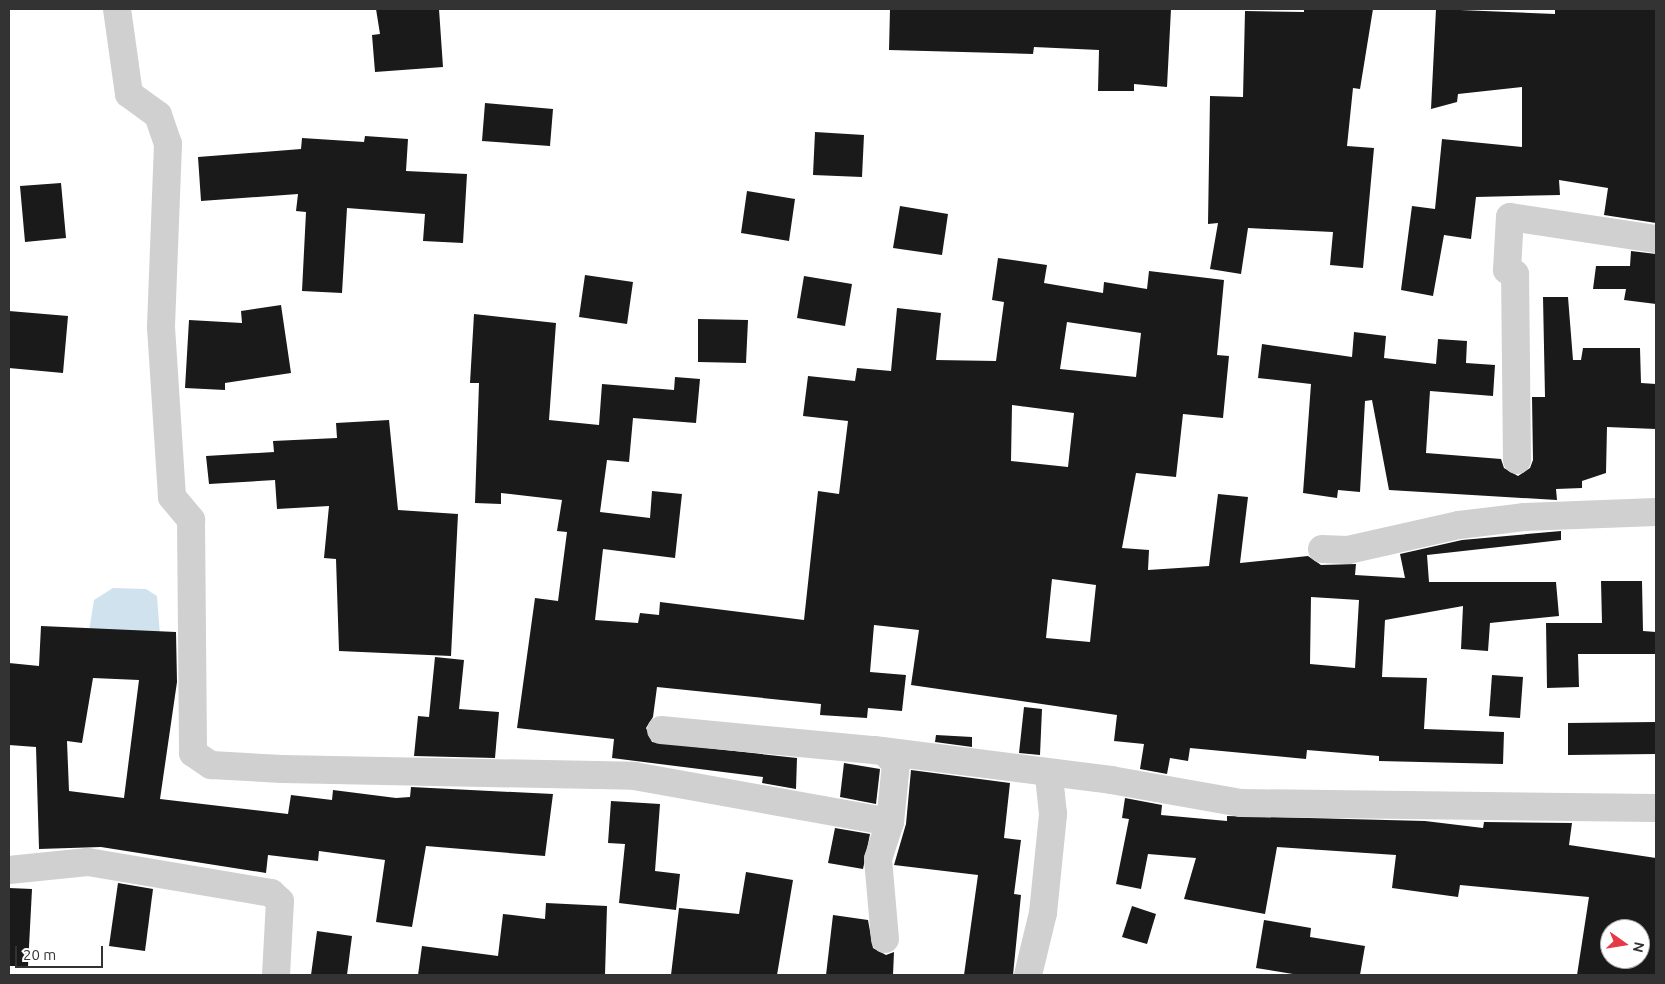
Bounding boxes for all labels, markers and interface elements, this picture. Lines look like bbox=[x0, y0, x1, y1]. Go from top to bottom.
north arrow bbox=[1600, 919, 1650, 969]
scale bar bbox=[18, 936, 105, 968]
text: N bbox=[1630, 940, 1648, 954]
text: 20 m bbox=[23, 946, 56, 963]

